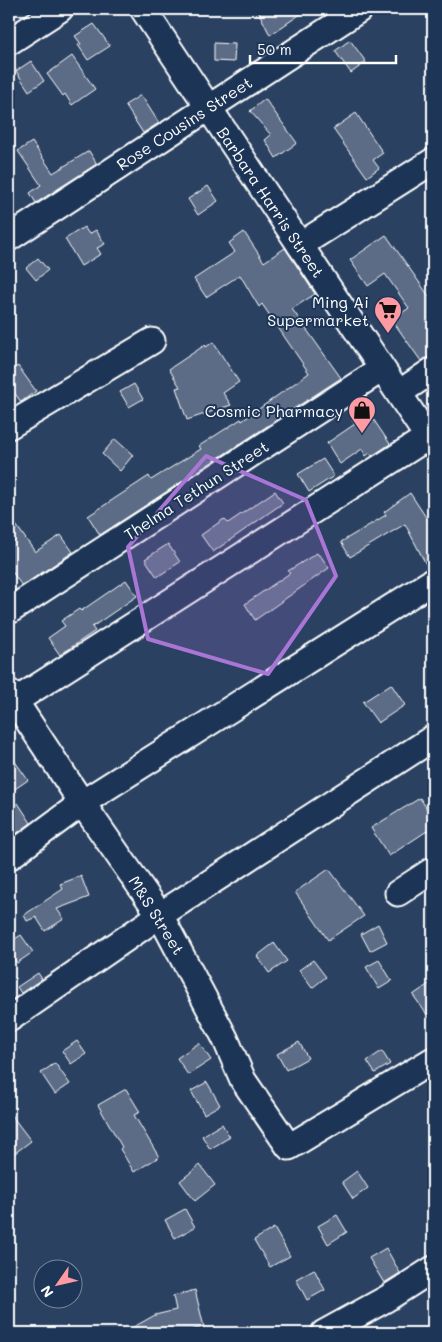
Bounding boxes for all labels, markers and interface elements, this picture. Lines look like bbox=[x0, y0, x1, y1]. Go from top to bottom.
scale bar bbox=[250, 32, 396, 64]
text: 50 m bbox=[257, 39, 292, 59]
street label: Rose Cousins Street bbox=[112, 71, 256, 175]
street label: Barbara Harris Street bbox=[213, 123, 329, 281]
place label: Ming Ai Supermarket bbox=[267, 291, 369, 330]
supermarket icon: Ming Ai Supermarket bbox=[373, 295, 403, 334]
shop icon: Cosmic Pharmacy bbox=[347, 395, 377, 434]
place label: Cosmic Pharmacy bbox=[205, 400, 343, 421]
street label: Thelma Tethun Street bbox=[120, 435, 272, 545]
street label: M&S Street bbox=[124, 872, 190, 958]
north arrow bbox=[32, 1260, 82, 1310]
text: N bbox=[36, 1282, 58, 1301]

